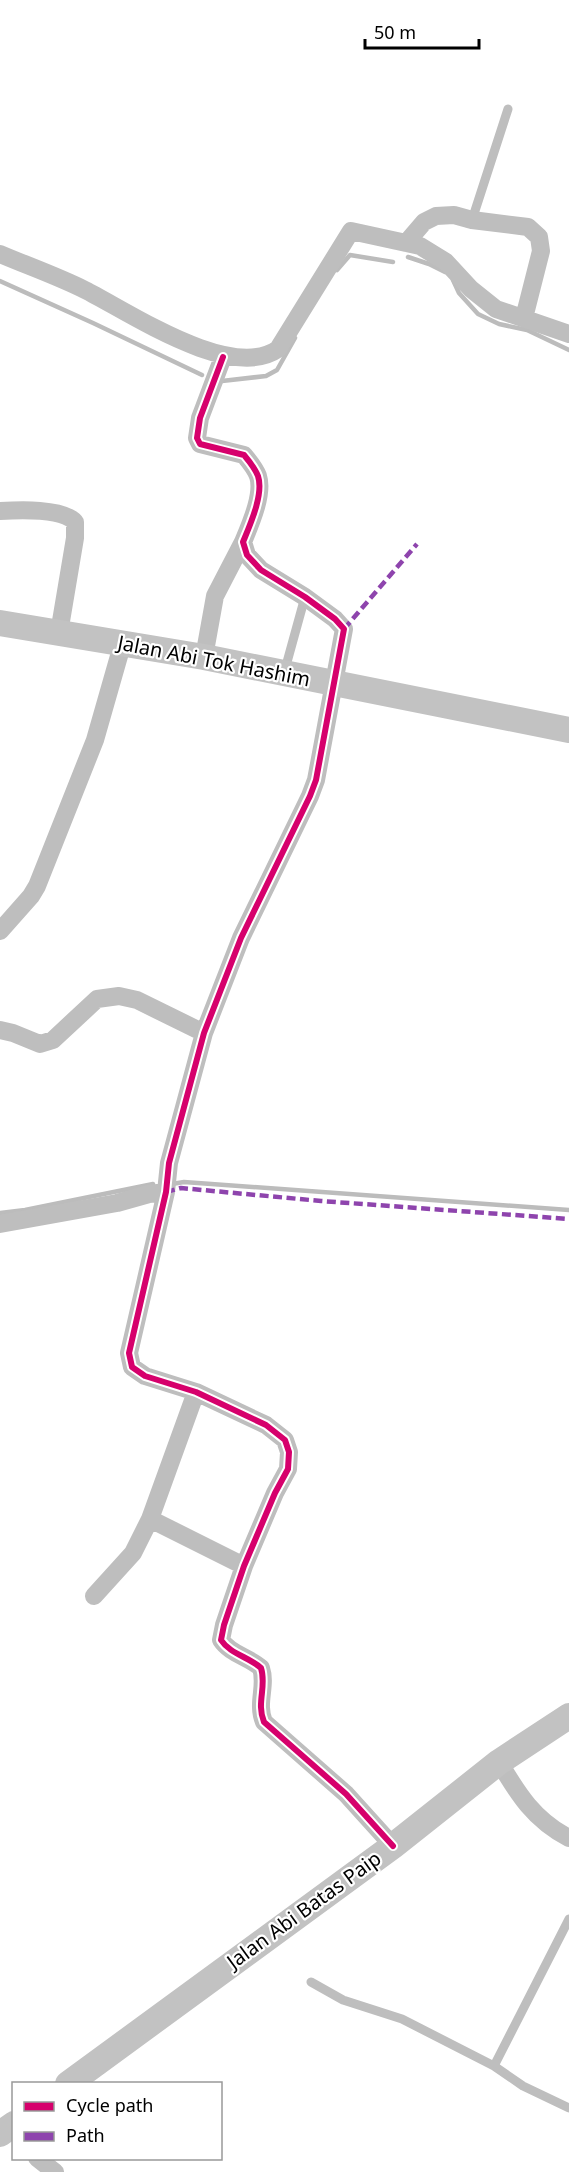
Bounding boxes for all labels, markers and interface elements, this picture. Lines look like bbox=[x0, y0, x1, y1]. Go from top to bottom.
scale bar bbox=[365, 12, 479, 50]
text: 50 m bbox=[374, 20, 416, 44]
street label: Jalan Abi Tok Hashim bbox=[114, 628, 313, 692]
street label: Jalan Abi Batas Paip bbox=[220, 1845, 386, 1976]
legend bbox=[12, 2082, 222, 2160]
text: Cycle path bbox=[66, 2093, 153, 2117]
text: Path bbox=[66, 2123, 105, 2147]

